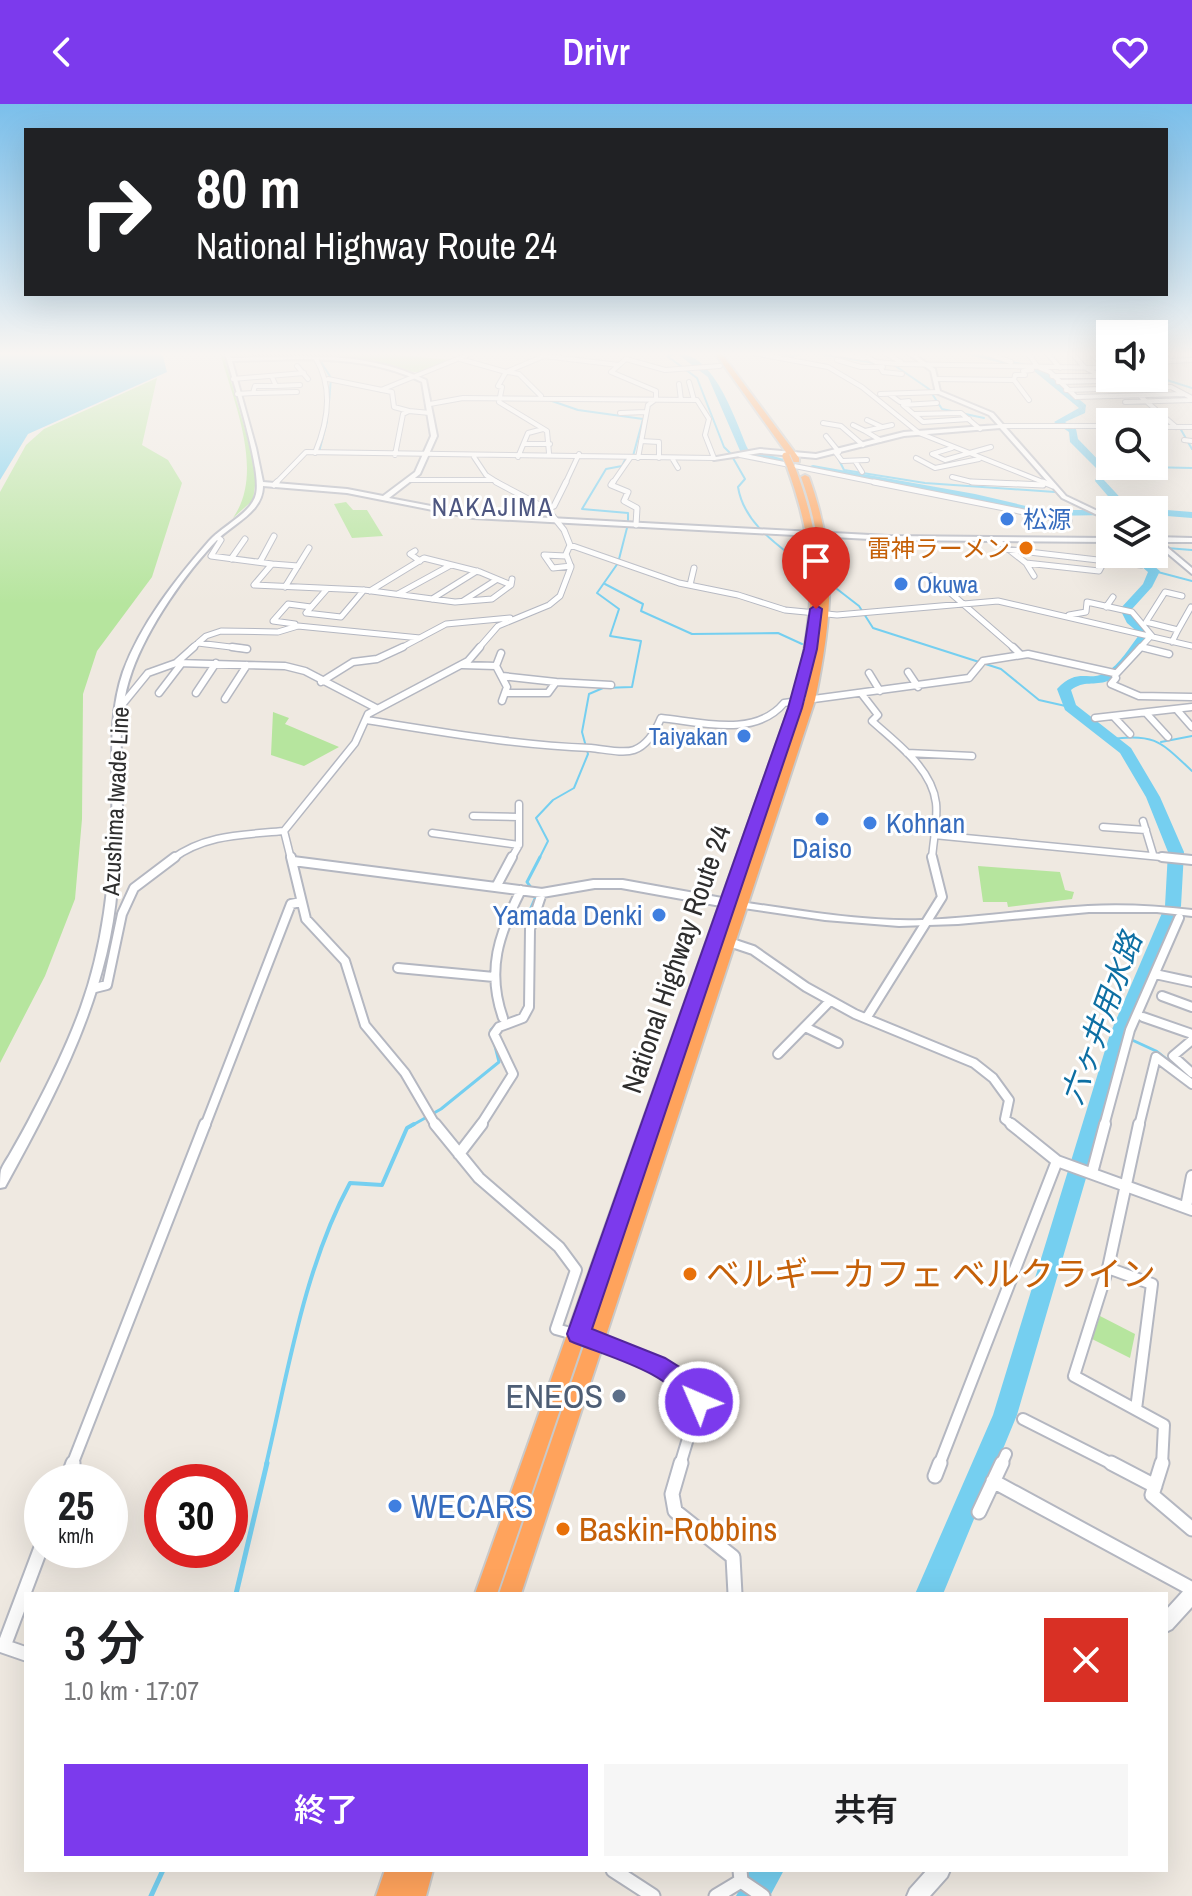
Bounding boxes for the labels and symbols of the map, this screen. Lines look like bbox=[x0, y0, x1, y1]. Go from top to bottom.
district label: NAKAJIMA bbox=[432, 489, 554, 524]
place label: 松源 bbox=[1023, 503, 1071, 535]
marker: 松源 bbox=[998, 510, 1016, 528]
pin bbox=[782, 527, 850, 609]
place label: 雷神ラーメン bbox=[867, 532, 1010, 564]
marker: 雷神ラーメン bbox=[1017, 539, 1035, 557]
place label: Okuwa bbox=[917, 568, 978, 600]
marker: Okuwa bbox=[892, 575, 910, 593]
street label: Azushima Iwade Line bbox=[94, 706, 136, 897]
place label: Taiyakan bbox=[649, 720, 728, 752]
marker: Taiyakan bbox=[735, 727, 753, 745]
place label: Kohnan bbox=[886, 804, 965, 842]
marker: Daiso bbox=[813, 810, 831, 828]
marker: Kohnan bbox=[861, 814, 879, 832]
street label: National Highway Route 24 bbox=[612, 820, 740, 1098]
place label: Daiso bbox=[792, 829, 852, 867]
place label: Yamada Denki bbox=[493, 896, 643, 934]
marker: Yamada Denki bbox=[650, 906, 668, 924]
water label: 六ヶ井用水路 bbox=[1051, 924, 1152, 1109]
place label: ベルギーカフェ ベルクライン bbox=[706, 1251, 1156, 1297]
marker: ベルギーカフェ ベルクライン bbox=[681, 1265, 699, 1283]
position arrow bbox=[657, 1360, 741, 1444]
place label: ENEOS bbox=[505, 1373, 603, 1419]
marker: ENEOS bbox=[610, 1387, 628, 1405]
speed limit sign: 30 bbox=[144, 1464, 248, 1568]
place label: WECARS bbox=[411, 1483, 533, 1529]
marker: WECARS bbox=[386, 1497, 404, 1515]
place label: Baskin-Robbins bbox=[579, 1506, 777, 1552]
marker: Baskin-Robbins bbox=[554, 1520, 572, 1538]

